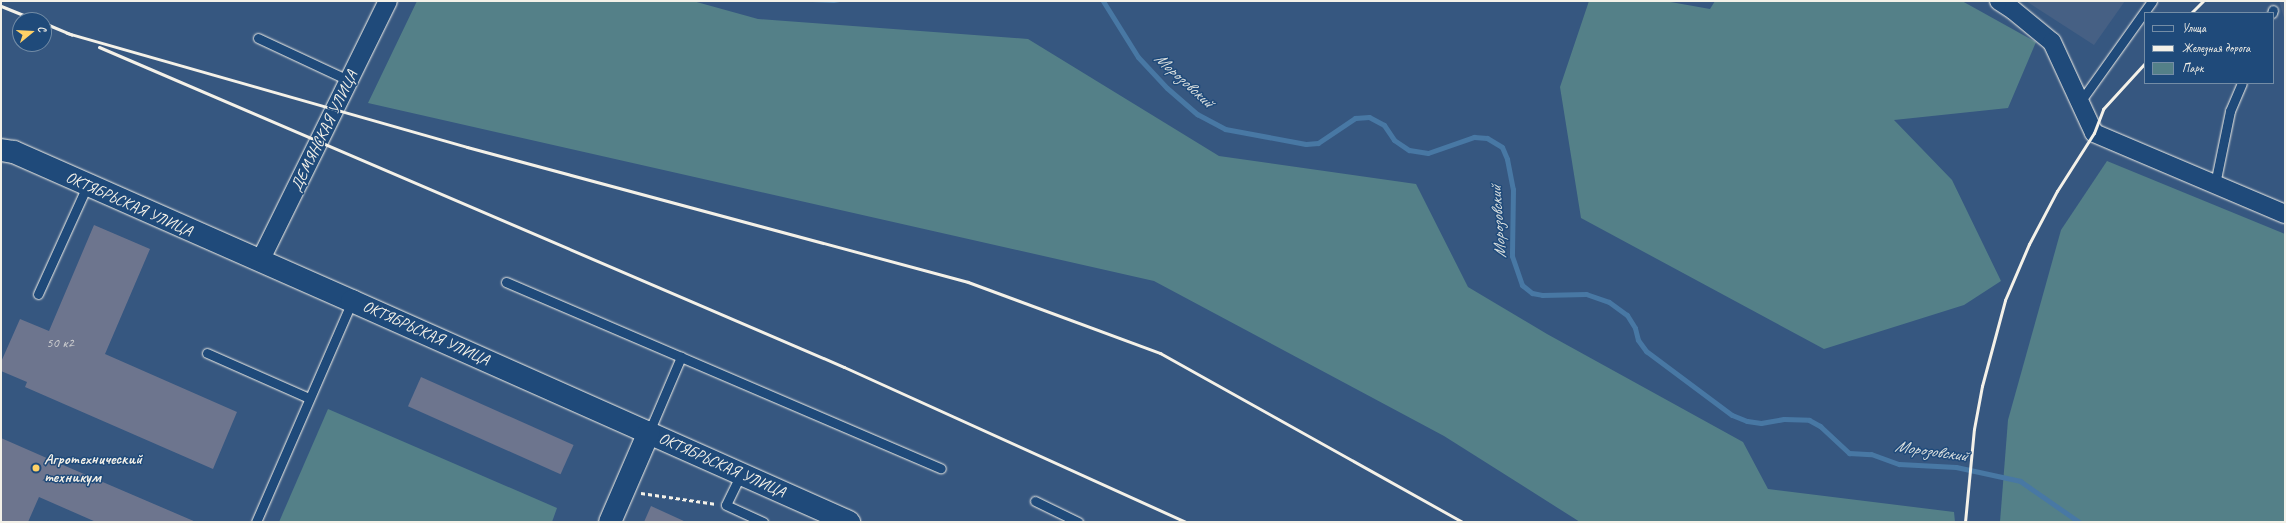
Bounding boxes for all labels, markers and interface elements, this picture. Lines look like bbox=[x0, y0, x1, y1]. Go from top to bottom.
north arrow bbox=[12, 12, 52, 52]
legend bbox=[2144, 12, 2274, 84]
text: Улица bbox=[2182, 20, 2206, 36]
text: С bbox=[35, 24, 50, 33]
text: Железная дорога bbox=[2182, 40, 2250, 56]
water label: Морозовский bbox=[1150, 48, 1218, 112]
text: Парк bbox=[2182, 60, 2203, 76]
street label: ДЕМЯНСКАЯ УЛИЦА bbox=[287, 68, 361, 194]
street label: ОКТЯБРЬСКАЯ УЛИЦА bbox=[63, 167, 195, 241]
water label: Морозовский bbox=[1485, 185, 1511, 259]
street label: ОКТЯБРЬСКАЯ УЛИЦА bbox=[360, 296, 492, 370]
house number: 50 к2 bbox=[46, 335, 74, 351]
street label: ОКТЯБРЬСКАЯ УЛИЦА bbox=[656, 428, 788, 502]
water label: Морозовский bbox=[1894, 436, 1968, 466]
place label: Агротехнический техникум bbox=[44, 449, 142, 487]
marker: Агротехнический техникум bbox=[31, 463, 41, 473]

